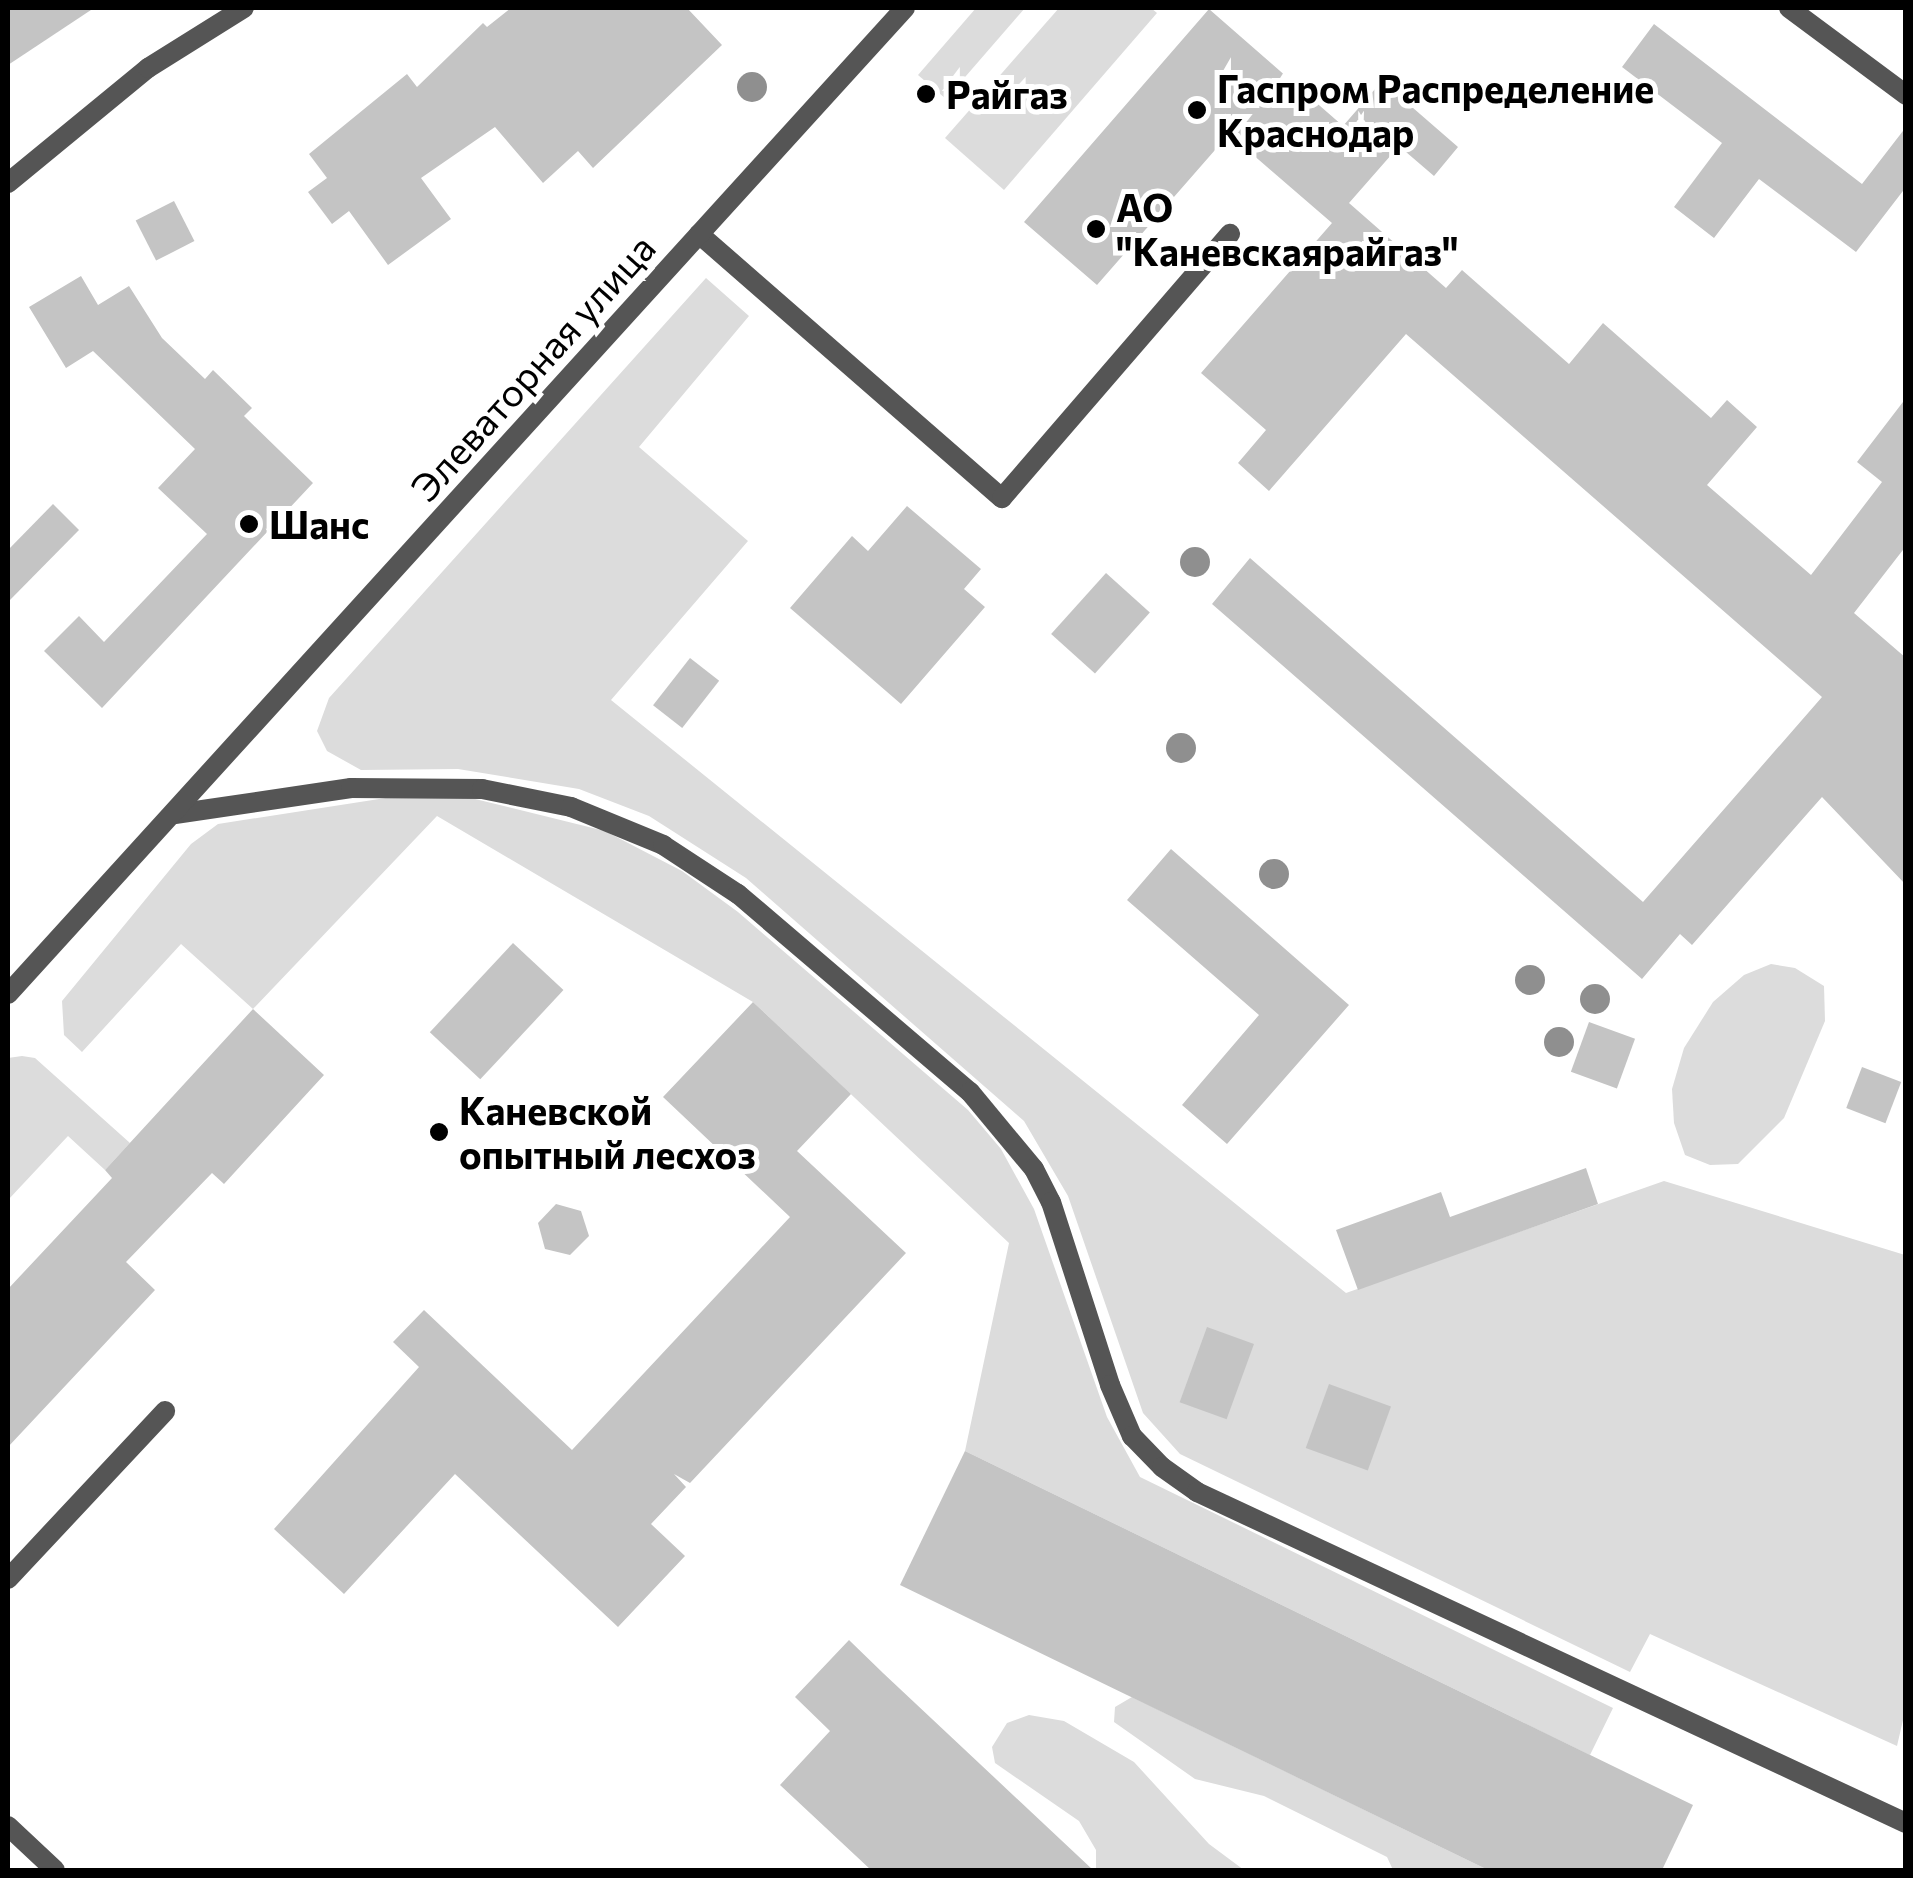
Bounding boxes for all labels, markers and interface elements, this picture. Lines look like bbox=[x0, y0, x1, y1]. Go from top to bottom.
place label: Гаспром Распределение Краснодар bbox=[1217, 65, 1654, 154]
place label: Райгаз bbox=[946, 71, 1068, 117]
marker: Райгаз bbox=[915, 83, 937, 105]
marker: Гаспром Распределение Краснодар bbox=[1186, 99, 1208, 121]
place label: АО "Каневскаярайгаз" bbox=[1116, 184, 1459, 274]
marker: АО "Каневскаярайгаз" bbox=[1085, 218, 1107, 240]
street label: Элеваторная улица bbox=[400, 224, 664, 510]
place label: Шанс bbox=[269, 501, 369, 547]
marker: Шанс bbox=[238, 513, 260, 535]
place label: Каневской опытный лесхоз bbox=[459, 1087, 756, 1176]
marker: Каневской опытный лесхоз bbox=[428, 1121, 450, 1143]

